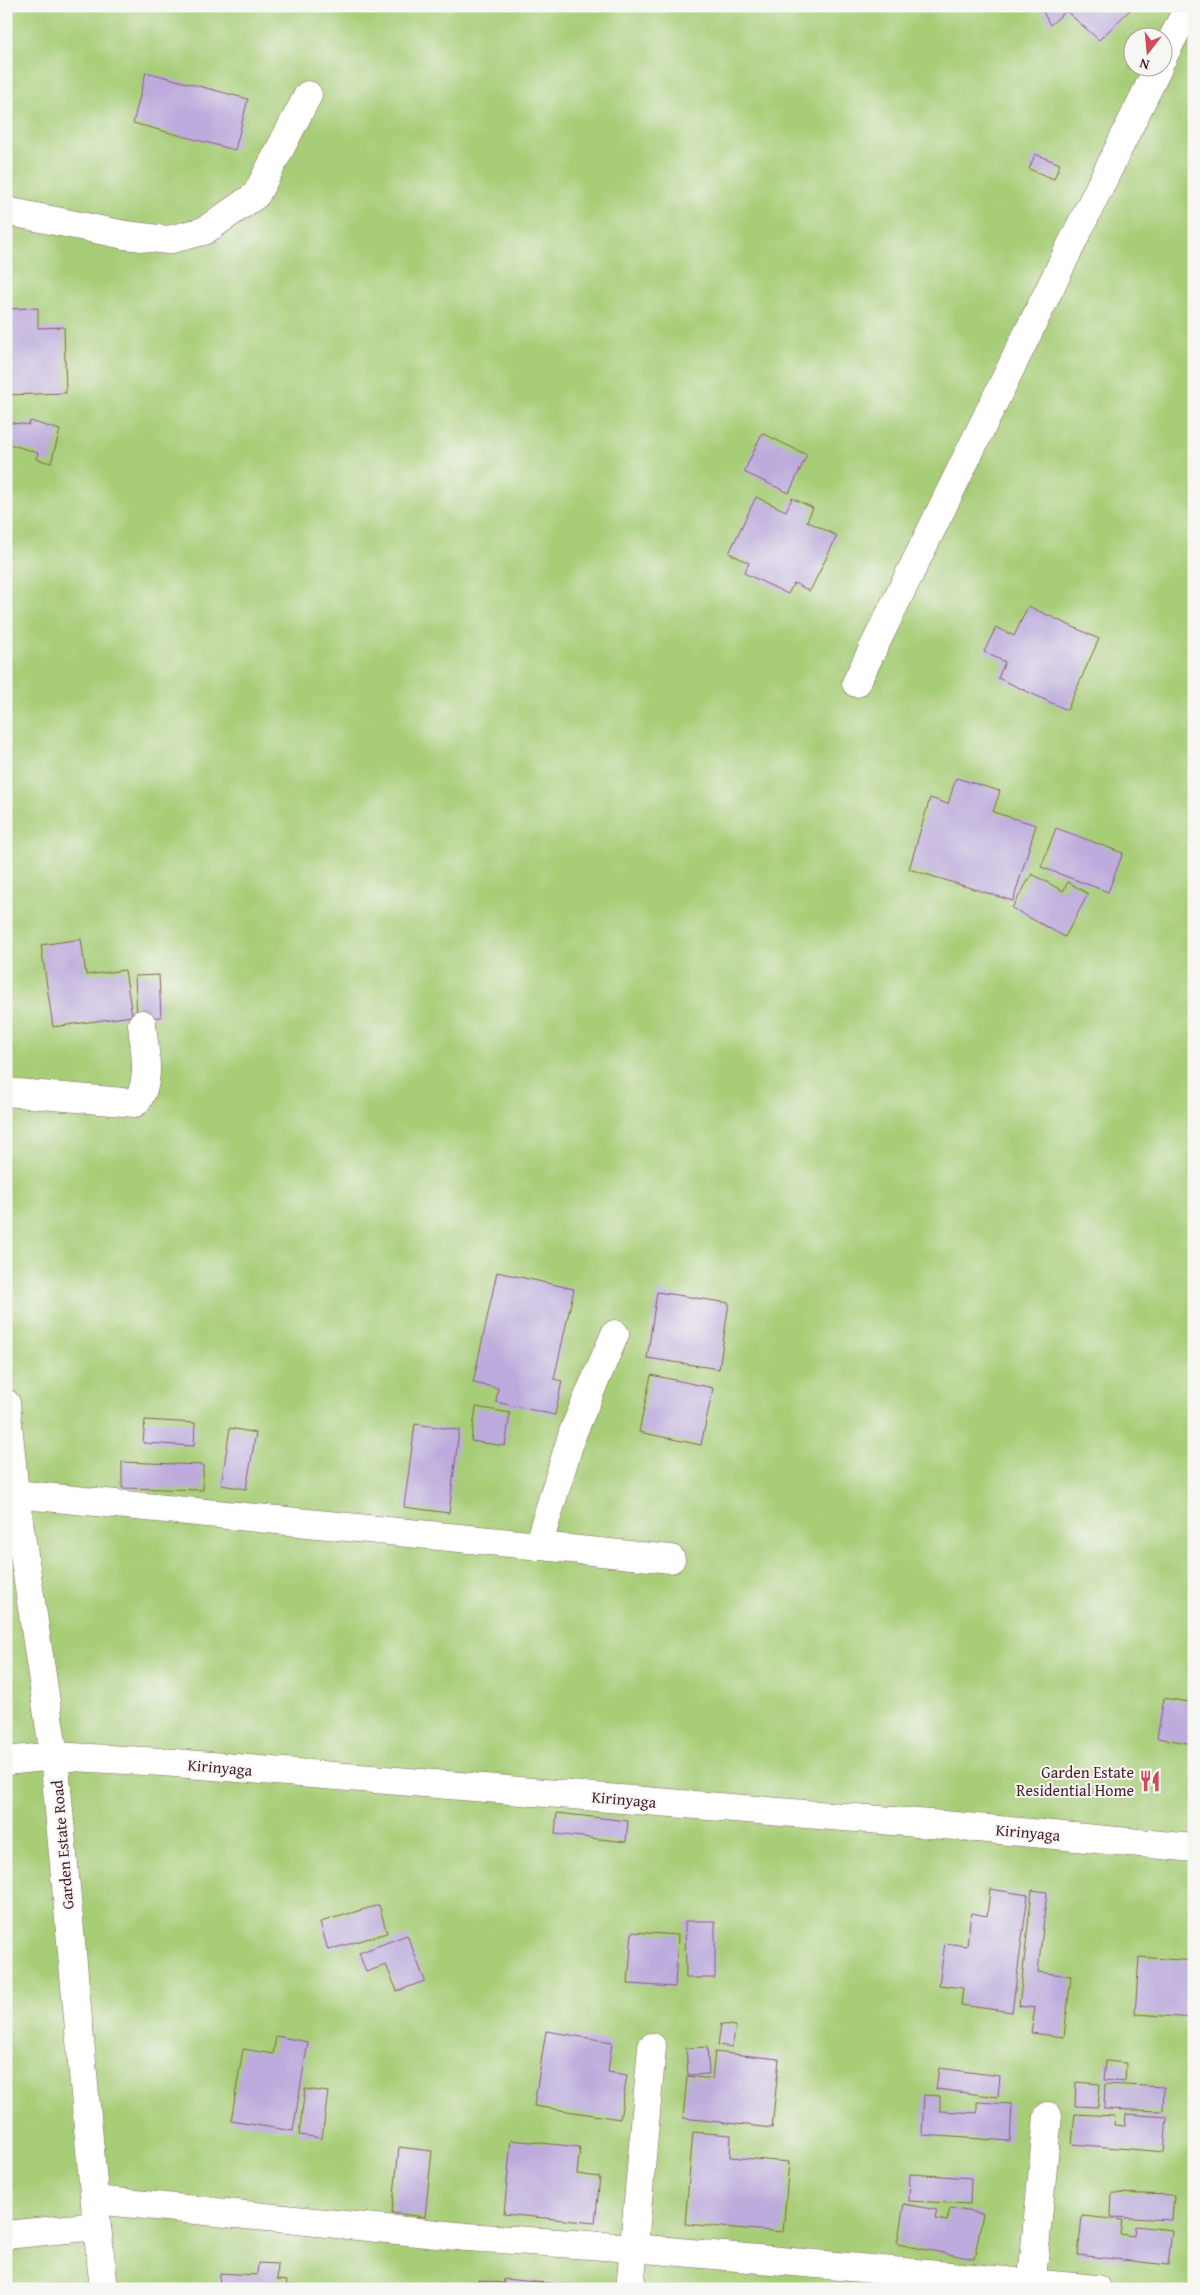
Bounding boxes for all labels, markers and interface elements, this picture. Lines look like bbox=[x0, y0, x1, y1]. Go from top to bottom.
north arrow bbox=[1122, 28, 1172, 78]
text: N bbox=[1137, 53, 1152, 75]
street label: Kirinyaga bbox=[187, 1752, 254, 1782]
place label: Garden Estate Residential Home bbox=[1016, 1760, 1134, 1802]
restaurant icon: Garden Estate Residential Home bbox=[1137, 1768, 1163, 1794]
street label: Garden Estate Road bbox=[44, 1779, 80, 1911]
street label: Kirinyaga bbox=[591, 1784, 658, 1814]
street label: Kirinyaga bbox=[995, 1817, 1062, 1847]

